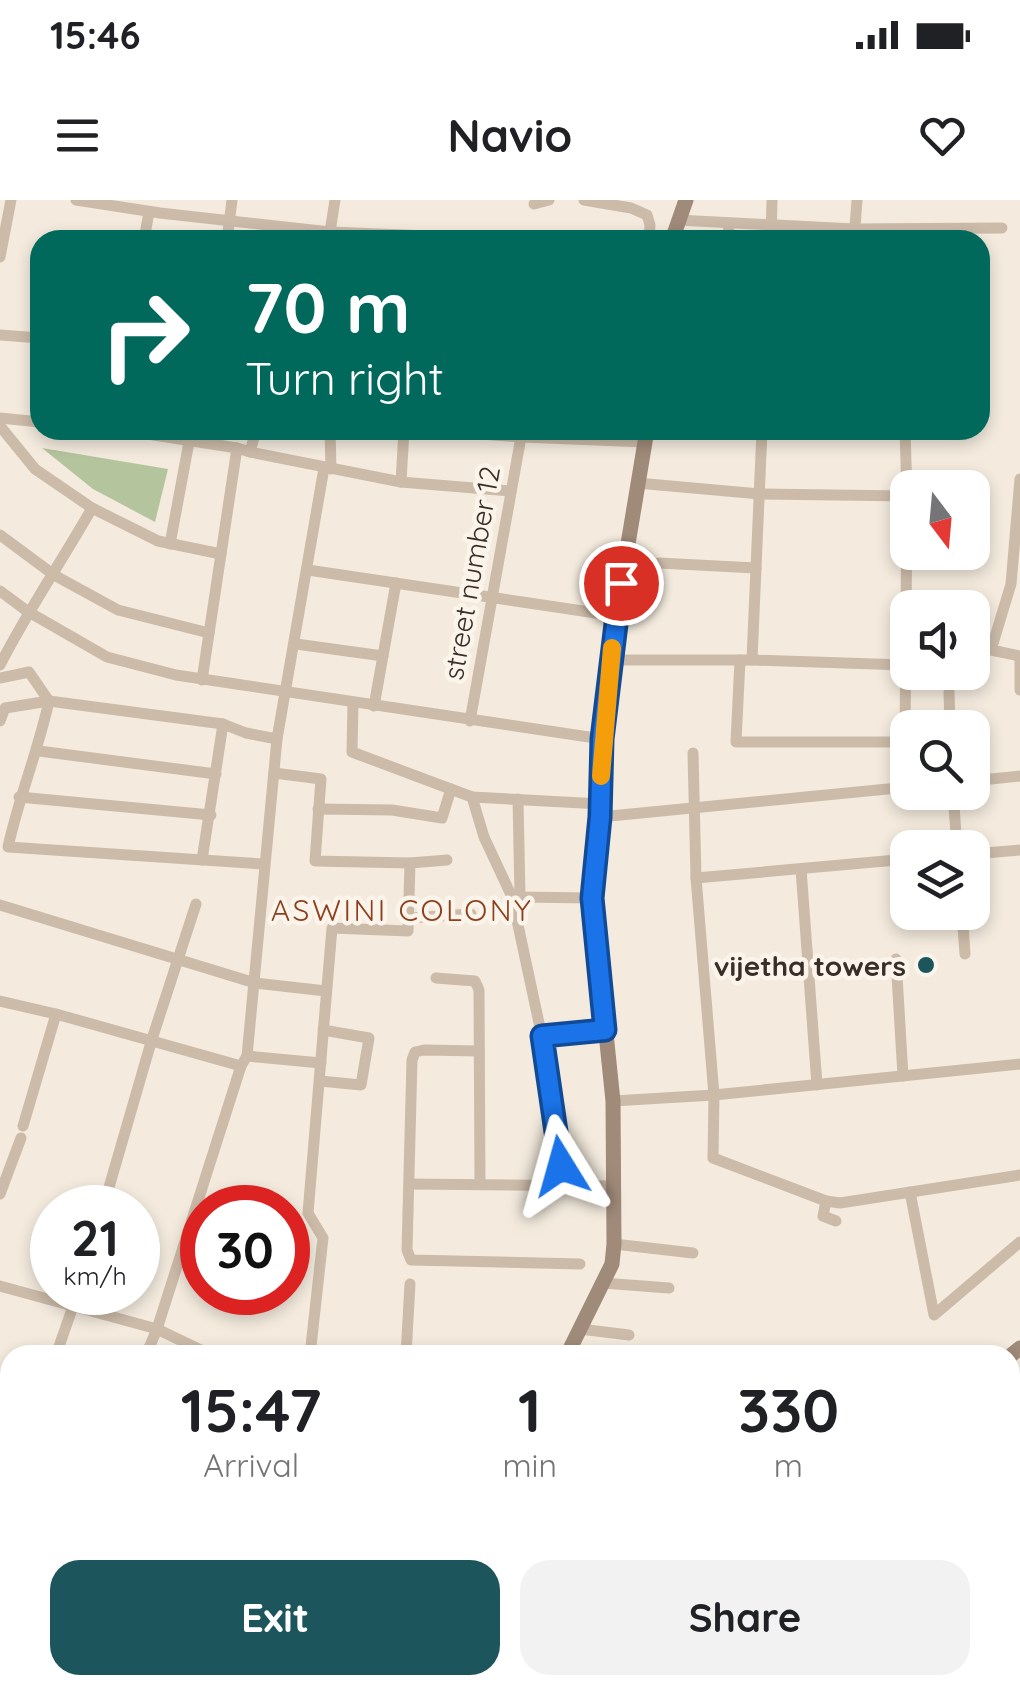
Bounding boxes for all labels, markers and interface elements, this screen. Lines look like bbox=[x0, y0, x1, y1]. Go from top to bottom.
text: 15:46 bbox=[50, 11, 140, 59]
text: Navio bbox=[448, 107, 572, 163]
icon: menu bbox=[50, 108, 105, 163]
icon: heart bbox=[915, 108, 970, 163]
text: 70 m bbox=[245, 263, 411, 351]
icon: right bbox=[80, 270, 210, 400]
text: Turn right bbox=[245, 350, 444, 406]
street label: street number 12 bbox=[435, 463, 507, 683]
north arrow bbox=[890, 470, 990, 570]
map controls bbox=[890, 470, 990, 930]
pin bbox=[579, 541, 664, 626]
icon: arrive bbox=[594, 556, 649, 611]
button: sound bbox=[890, 590, 990, 690]
button: search bbox=[890, 710, 990, 810]
button: layers bbox=[890, 830, 990, 930]
district label: ASWINI COLONY bbox=[271, 891, 533, 929]
place label: vijetha towers bbox=[714, 948, 906, 983]
marker: vijetha towers bbox=[915, 954, 937, 976]
position arrow bbox=[509, 1114, 613, 1218]
speed limit sign: 30 bbox=[180, 1185, 310, 1315]
text: 21 bbox=[71, 1206, 119, 1269]
text: km/h bbox=[63, 1260, 127, 1291]
text: 15:47 bbox=[181, 1372, 322, 1447]
text: 1 bbox=[518, 1372, 541, 1447]
text: 330 bbox=[738, 1372, 839, 1447]
text: Arrival bbox=[203, 1445, 299, 1485]
text: min bbox=[502, 1445, 557, 1485]
text: m bbox=[774, 1445, 803, 1485]
button: Exit bbox=[50, 1560, 500, 1675]
button: Share bbox=[520, 1560, 970, 1675]

